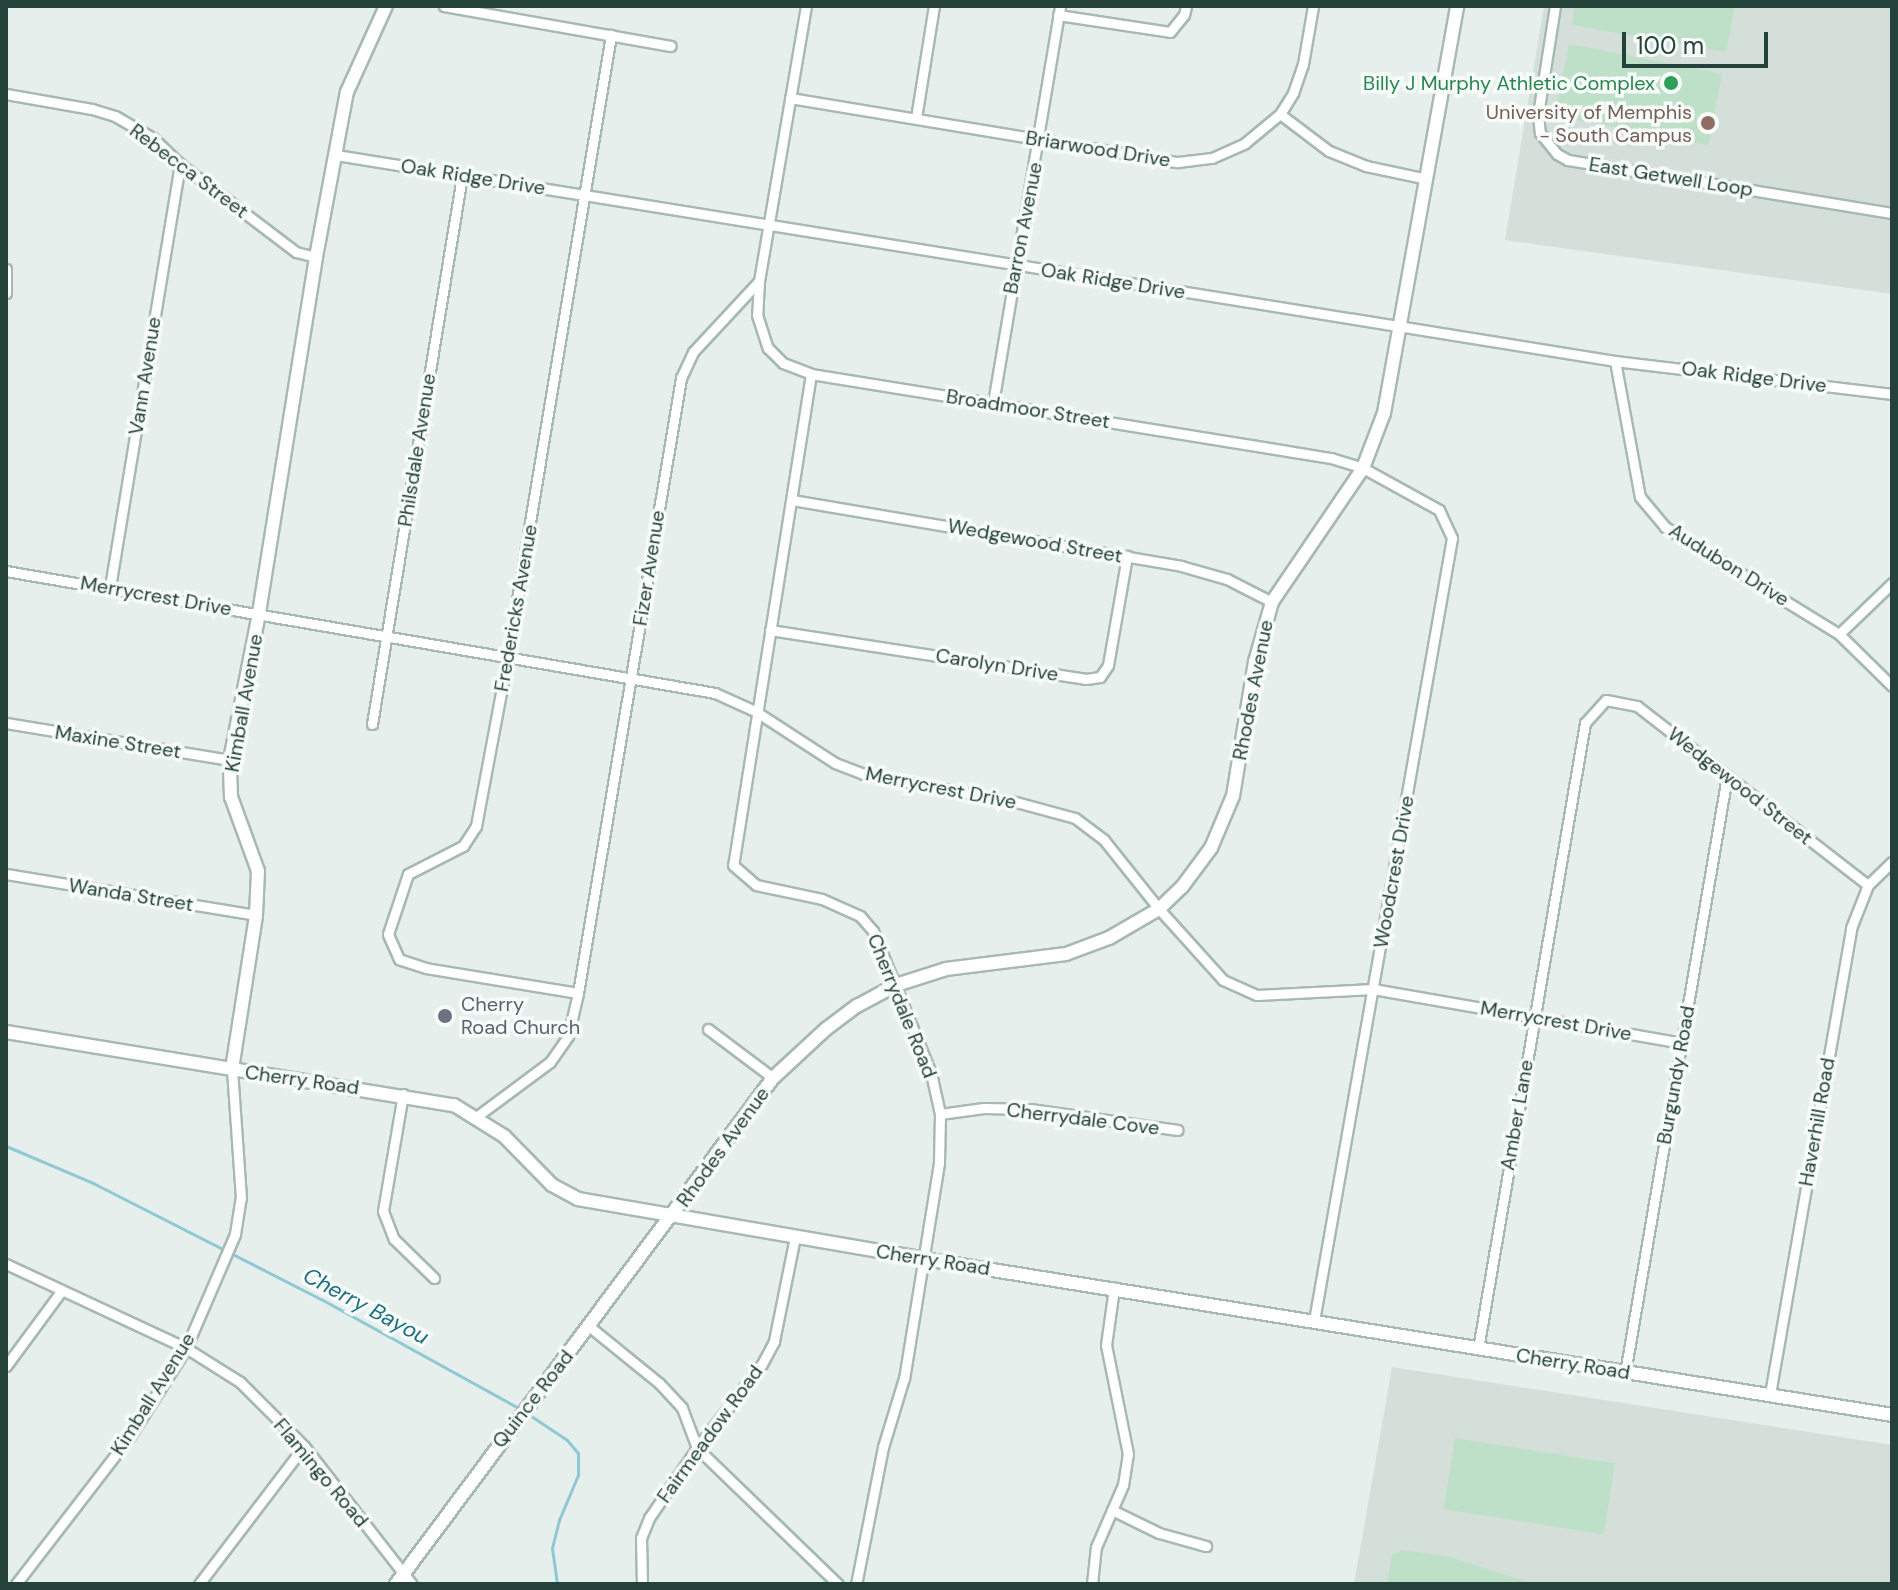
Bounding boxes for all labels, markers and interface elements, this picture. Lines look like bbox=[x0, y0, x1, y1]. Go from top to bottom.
scale bar bbox=[1626, 16, 1772, 66]
text: 100 m bbox=[1636, 30, 1704, 61]
place label: Billy J Murphy Athletic Complex bbox=[1363, 71, 1655, 95]
marker: Billy J Murphy Athletic Complex bbox=[1662, 74, 1680, 92]
place label: University of Memphis - South Campus bbox=[1486, 100, 1692, 147]
marker: University of Memphis - South Campus bbox=[1699, 114, 1717, 132]
street label: Rebecca Street bbox=[125, 119, 253, 223]
street label: Briarwood Drive bbox=[1024, 126, 1172, 172]
street label: East Getwell Loop bbox=[1587, 152, 1755, 202]
street label: Oak Ridge Drive bbox=[399, 154, 547, 200]
street label: Barron Avenue bbox=[998, 160, 1048, 296]
street label: Oak Ridge Drive bbox=[1039, 258, 1187, 304]
street label: Vann Avenue bbox=[124, 315, 166, 437]
street label: Oak Ridge Drive bbox=[1680, 356, 1828, 398]
street label: Philsdale Avenue bbox=[393, 372, 441, 528]
street label: Broadmoor Street bbox=[944, 384, 1112, 434]
street label: Fizer Avenue bbox=[628, 508, 670, 628]
street label: Wedgewood Street bbox=[946, 514, 1124, 568]
street label: Audubon Drive bbox=[1665, 519, 1793, 611]
street label: Fredericks Avenue bbox=[489, 522, 543, 694]
street label: Merrycrest Drive bbox=[79, 571, 233, 621]
street label: Rhodes Avenue bbox=[1228, 618, 1278, 762]
street label: Kimball Avenue bbox=[220, 632, 268, 774]
street label: Carolyn Drive bbox=[934, 643, 1060, 687]
street label: Maxine Street bbox=[53, 720, 183, 764]
street label: Wedgewood Street bbox=[1663, 722, 1817, 850]
street label: Merrycrest Drive bbox=[864, 762, 1018, 814]
street label: Woodcrest Drive bbox=[1369, 794, 1419, 950]
street label: Wanda Street bbox=[67, 873, 195, 917]
street label: Cherrydale Road bbox=[862, 930, 942, 1082]
place label: Cherry Road Church bbox=[461, 992, 580, 1039]
street label: Merrycrest Drive bbox=[1479, 996, 1633, 1046]
street label: Burgundy Road bbox=[1652, 1004, 1700, 1146]
marker: Cherry Road Church bbox=[436, 1007, 454, 1025]
street label: Haverhill Road bbox=[1794, 1056, 1840, 1188]
street label: Amber Lane bbox=[1495, 1058, 1539, 1172]
street label: Cherry Road bbox=[243, 1060, 361, 1100]
street label: Rhodes Avenue bbox=[671, 1082, 775, 1212]
street label: Cherrydale Cove bbox=[1005, 1098, 1161, 1140]
street label: Cherry Road bbox=[874, 1239, 992, 1281]
water label: Cherry Bayou bbox=[299, 1262, 433, 1350]
street label: Kimball Avenue bbox=[106, 1328, 200, 1460]
street label: Cherry Road bbox=[1514, 1343, 1632, 1385]
street label: Quince Road bbox=[487, 1345, 579, 1453]
street label: Fairmeadow Road bbox=[652, 1360, 768, 1508]
street label: Flamingo Road bbox=[269, 1414, 373, 1532]

